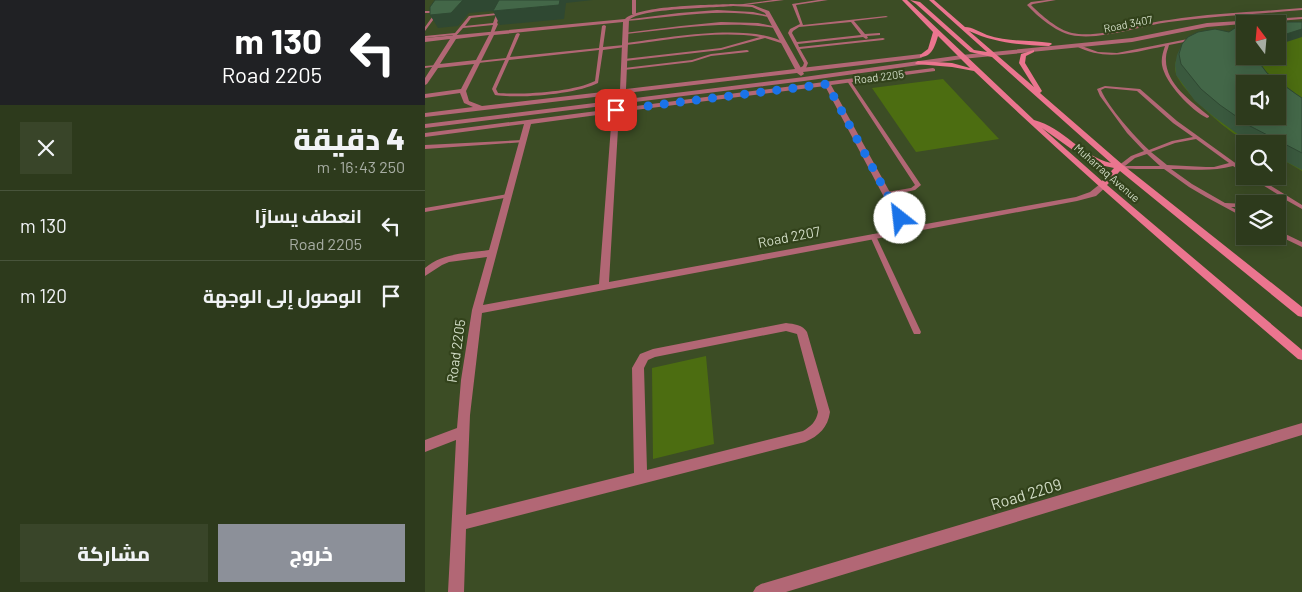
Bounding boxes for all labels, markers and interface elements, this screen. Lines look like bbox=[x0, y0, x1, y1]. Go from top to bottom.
street label: Road 3407 bbox=[1102, 12, 1154, 35]
north arrow bbox=[1236, 15, 1286, 65]
map controls bbox=[1236, 15, 1286, 245]
text: 130 m bbox=[235, 19, 322, 61]
icon: left bbox=[340, 20, 405, 85]
text: Road 2205 bbox=[222, 61, 322, 87]
street label: Road 2205 bbox=[853, 67, 905, 86]
button: sound bbox=[1236, 75, 1286, 125]
pin bbox=[595, 89, 637, 131]
icon: arrive bbox=[602, 96, 630, 124]
text: 4 دقيقة bbox=[293, 120, 405, 156]
button: close bbox=[20, 122, 72, 174]
button: search bbox=[1236, 135, 1286, 185]
street label: Muharraq Avenue bbox=[1072, 141, 1143, 205]
text: 250 m · 16:43 bbox=[317, 157, 405, 176]
position arrow bbox=[873, 191, 925, 243]
button: layers bbox=[1236, 195, 1286, 245]
text: انعطف يسارًا bbox=[255, 204, 362, 227]
icon: left bbox=[377, 212, 405, 240]
text: 130 m bbox=[20, 214, 67, 237]
street label: Road 2207 bbox=[756, 222, 822, 251]
text: Road 2205 bbox=[289, 234, 362, 253]
icon: arrive bbox=[377, 282, 405, 310]
text: 120 m bbox=[20, 284, 67, 307]
text: الوصول إلى الوجهة bbox=[203, 284, 362, 307]
street label: Road 2205 bbox=[443, 318, 468, 384]
street label: Road 2209 bbox=[988, 474, 1064, 513]
button: مشاركة bbox=[20, 524, 208, 582]
button: خروج bbox=[218, 524, 405, 582]

